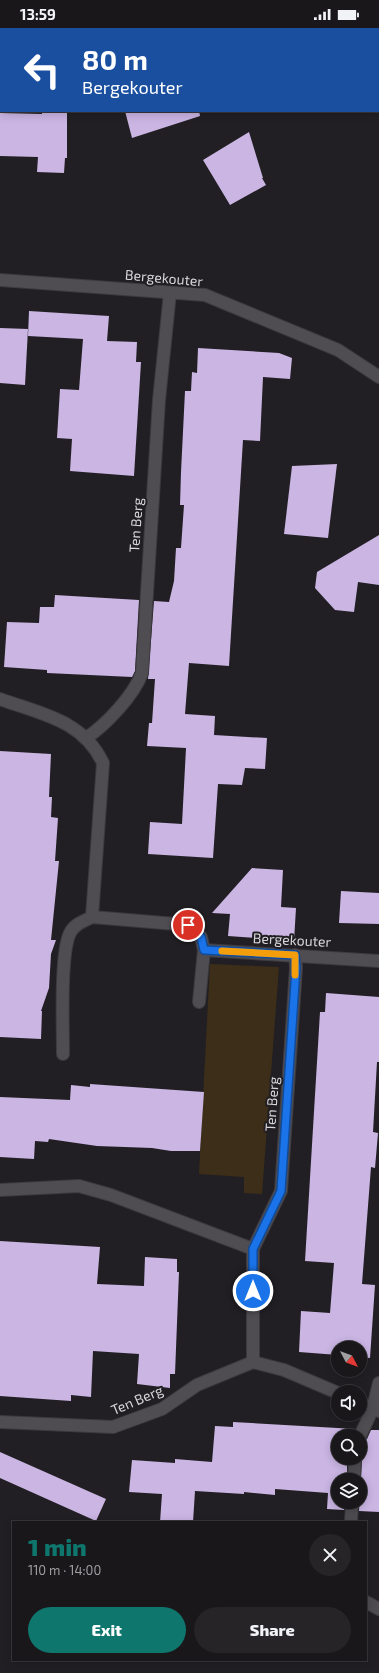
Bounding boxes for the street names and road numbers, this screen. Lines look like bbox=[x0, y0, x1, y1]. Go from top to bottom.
street label: Bergekouter bbox=[124, 266, 204, 289]
street label: Ten Berg bbox=[125, 497, 146, 553]
street label: Bergekouter bbox=[252, 929, 332, 950]
street label: Ten Berg bbox=[261, 1076, 282, 1132]
street label: Ten Berg bbox=[108, 1381, 166, 1418]

